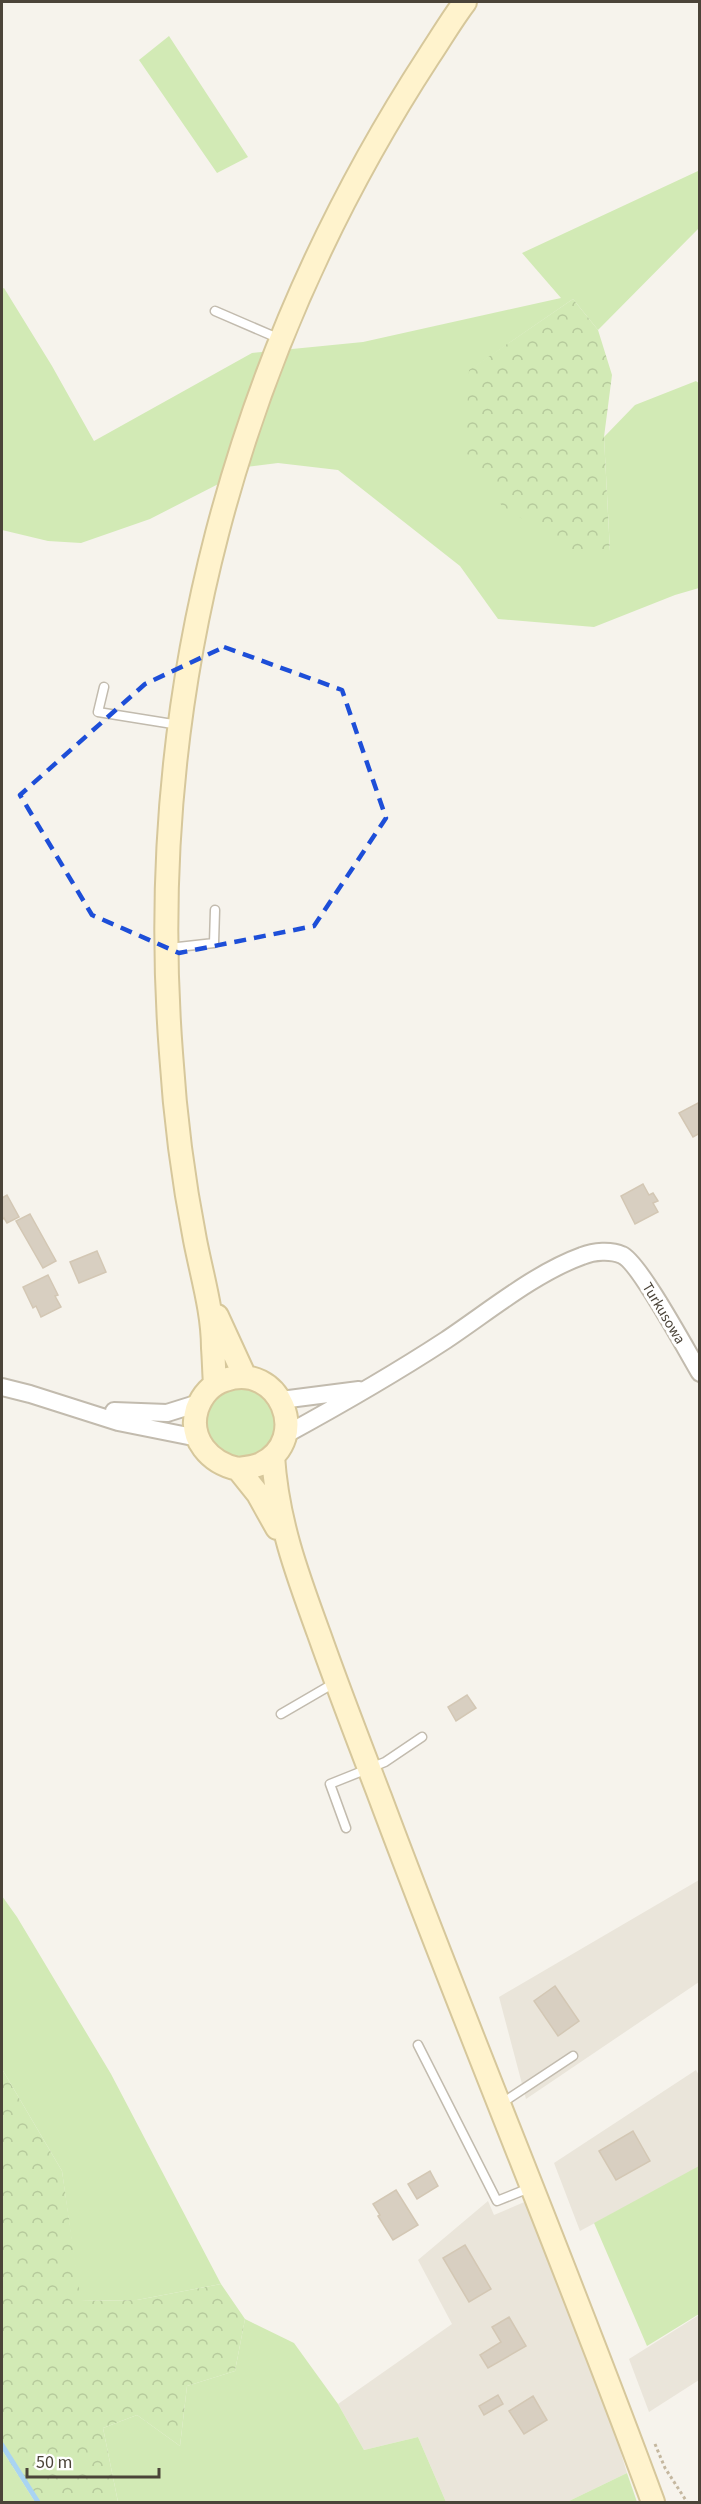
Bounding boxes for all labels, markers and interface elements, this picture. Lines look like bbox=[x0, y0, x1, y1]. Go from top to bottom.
street label: Turkusowa bbox=[637, 1278, 690, 1348]
scale bar bbox=[27, 2441, 159, 2479]
text: 50 m bbox=[36, 2450, 72, 2475]

